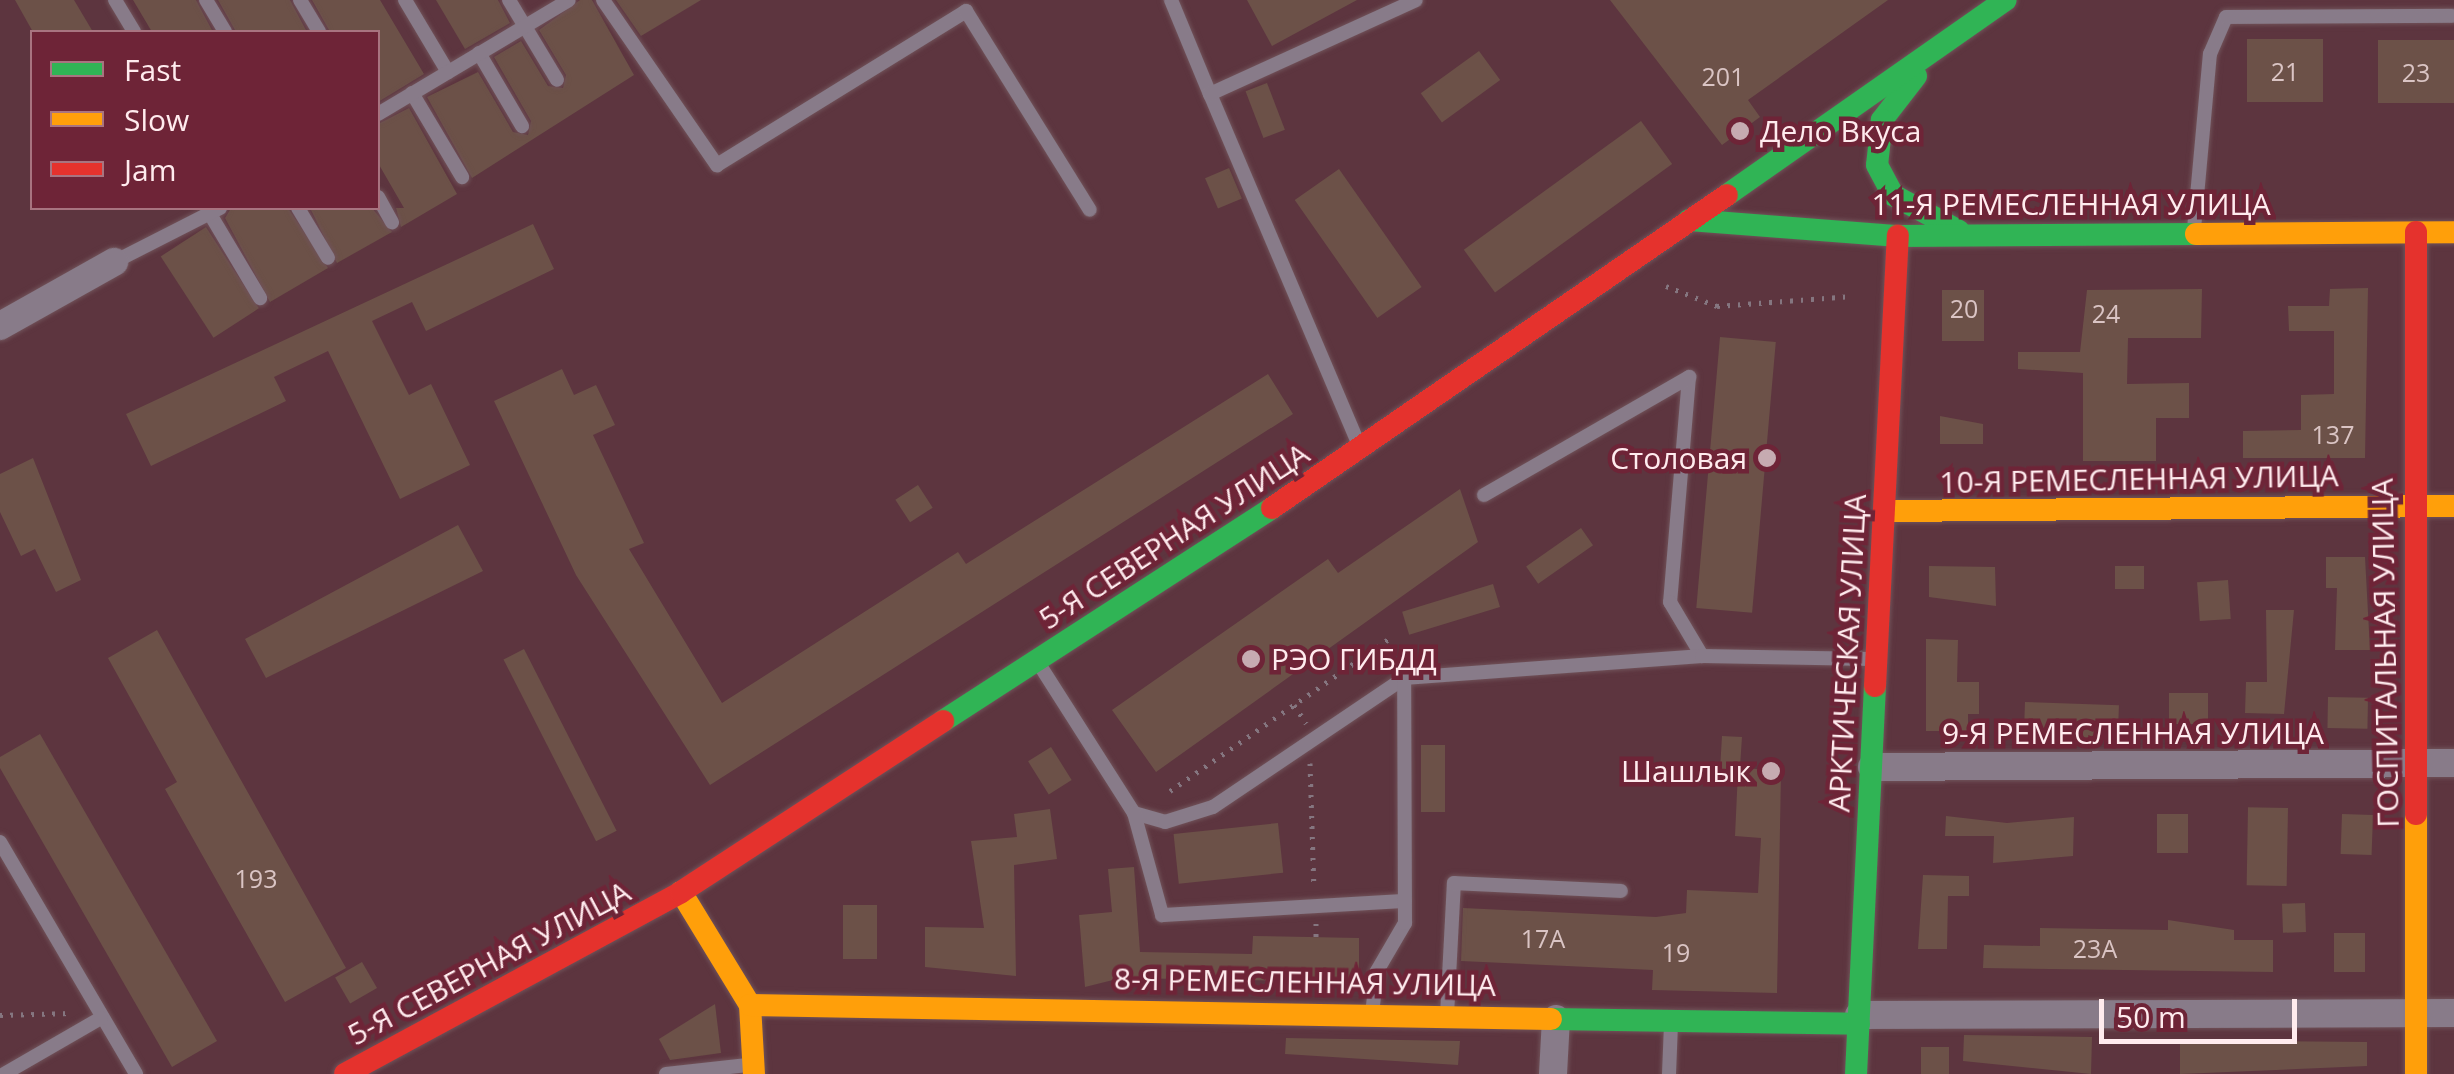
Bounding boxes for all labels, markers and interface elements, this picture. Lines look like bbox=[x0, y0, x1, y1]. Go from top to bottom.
legend bbox=[30, 30, 380, 210]
text: Fast bbox=[124, 49, 181, 90]
house number: 21 bbox=[2271, 56, 2299, 86]
house number: 23 bbox=[2402, 57, 2430, 87]
house number: 201 bbox=[1702, 61, 1744, 91]
text: Slow bbox=[124, 99, 189, 140]
place label: Дело Вкуса bbox=[1760, 113, 1921, 149]
marker: Дело Вкуса bbox=[1729, 120, 1751, 142]
text: Jam bbox=[124, 149, 177, 190]
street label: 11-Я РЕМЕСЛЕННАЯ УЛИЦА bbox=[1871, 186, 2271, 222]
house number: 20 bbox=[1950, 293, 1978, 323]
house number: 24 bbox=[2092, 298, 2120, 328]
house number: 137 bbox=[2312, 419, 2354, 449]
street label: 5-Я СЕВЕРНАЯ УЛИЦА bbox=[1032, 435, 1316, 637]
place label: Столовая bbox=[1610, 440, 1747, 476]
marker: Столовая bbox=[1756, 447, 1778, 469]
street label: 10-Я РЕМЕСЛЕННАЯ УЛИЦА bbox=[1939, 458, 2339, 500]
street label: ГОСПИТАЛЬНАЯ УЛИЦА bbox=[2364, 478, 2406, 828]
street label: АРКТИЧЕСКАЯ УЛИЦА bbox=[1821, 493, 1873, 813]
place label: РЭО ГИБДД bbox=[1271, 641, 1437, 677]
marker: РЭО ГИБДД bbox=[1240, 648, 1262, 670]
street label: 9-Я РЕМЕСЛЕННАЯ УЛИЦА bbox=[1942, 715, 2324, 751]
place label: Шашлык bbox=[1621, 753, 1751, 789]
marker: Шашлык bbox=[1760, 760, 1782, 782]
house number: 193 bbox=[235, 863, 277, 893]
street label: 5-Я СЕВЕРНАЯ УЛИЦА bbox=[342, 873, 636, 1053]
house number: 17А bbox=[1521, 923, 1565, 953]
house number: 23А bbox=[2073, 933, 2117, 963]
house number: 19 bbox=[1662, 937, 1690, 967]
street label: 8-Я РЕМЕСЛЕННАЯ УЛИЦА bbox=[1114, 961, 1496, 1003]
scale bar bbox=[2104, 979, 2302, 1041]
text: 50 m bbox=[2116, 996, 2186, 1037]

